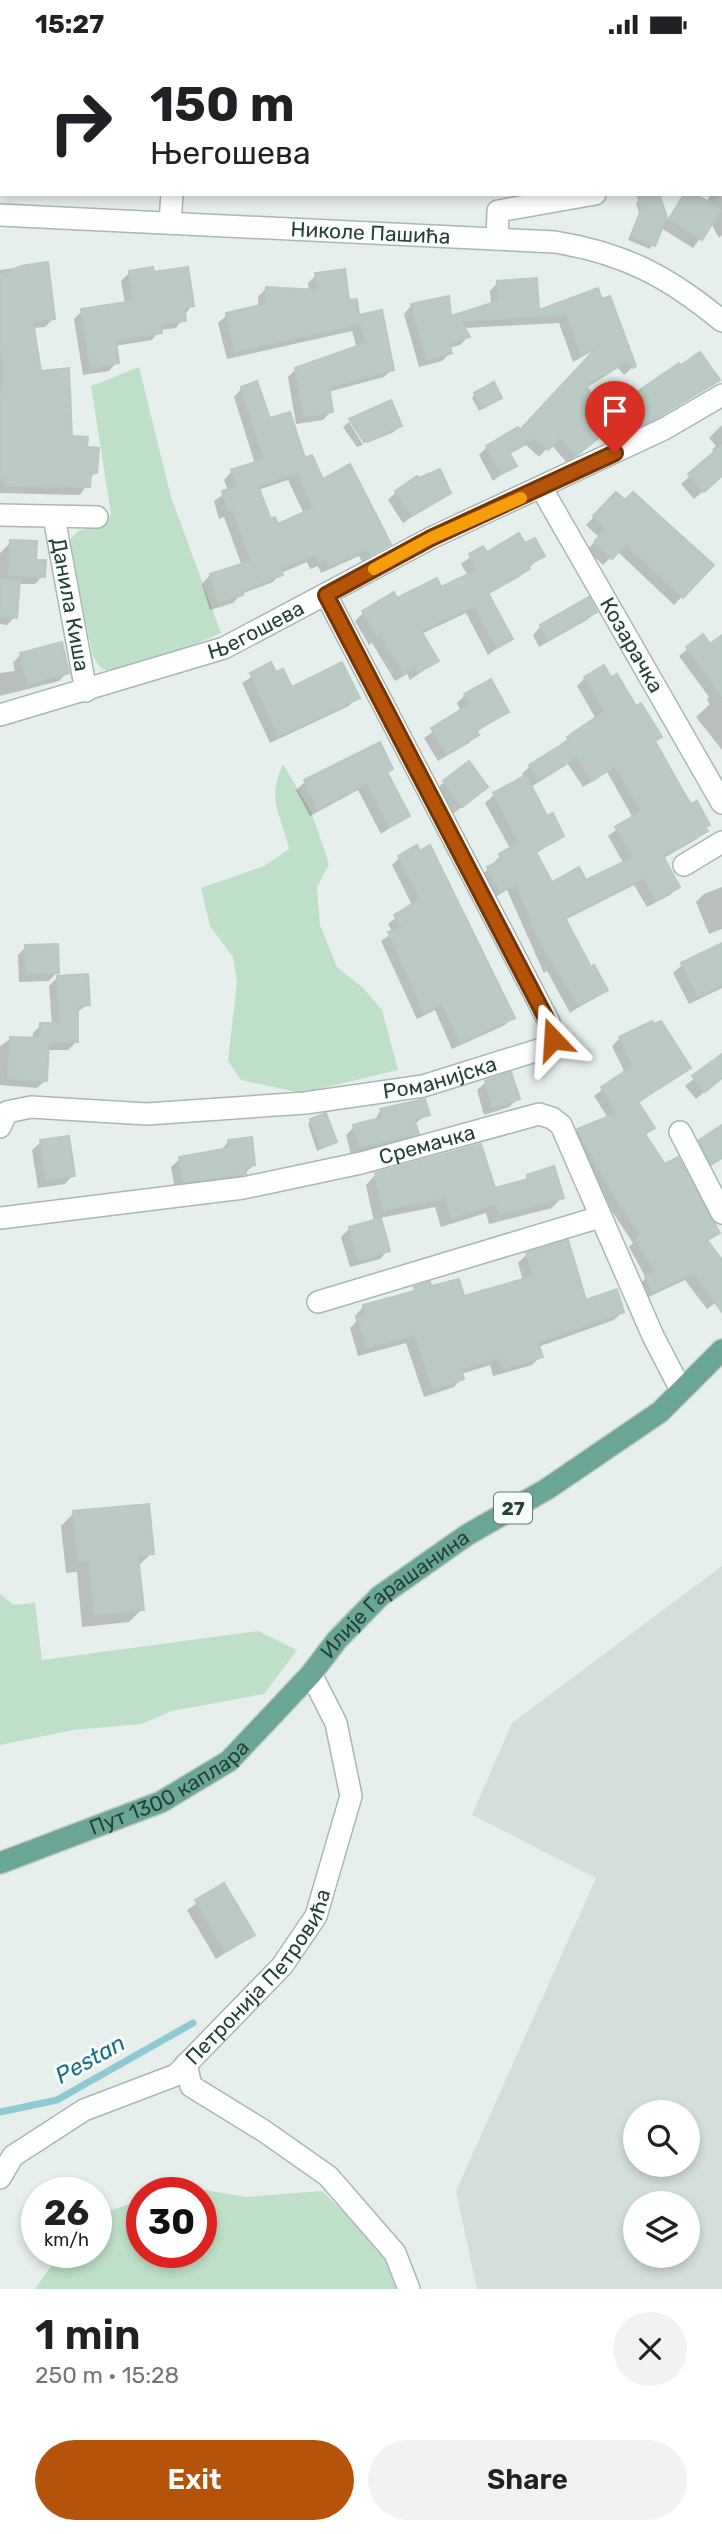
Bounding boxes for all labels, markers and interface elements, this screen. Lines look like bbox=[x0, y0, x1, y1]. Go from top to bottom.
text: 15:27 bbox=[35, 9, 104, 40]
text: 150 m bbox=[150, 75, 295, 133]
icon: right bbox=[35, 77, 126, 168]
text: Његошева bbox=[150, 134, 311, 172]
street label: Николе Пашића bbox=[290, 216, 451, 249]
pin bbox=[585, 381, 645, 453]
icon: arrive bbox=[596, 392, 634, 430]
street label: Данила Киша bbox=[46, 536, 95, 673]
street label: Козарачка bbox=[595, 593, 669, 697]
street label: Његошева bbox=[204, 595, 308, 664]
position arrow bbox=[516, 1002, 590, 1076]
street label: Романијска bbox=[381, 1051, 500, 1104]
street label: Сремачка bbox=[376, 1119, 478, 1169]
road number: 27 bbox=[494, 1492, 532, 1523]
street label: Илије Гарашанина bbox=[315, 1524, 474, 1663]
street label: Пут 1300 каплара bbox=[86, 1735, 254, 1840]
street label: Петронија Петровића bbox=[180, 1886, 335, 2070]
water label: Pestan bbox=[50, 2028, 130, 2090]
map controls bbox=[623, 2100, 700, 2268]
button: search bbox=[623, 2100, 700, 2177]
speed limit sign: 30 bbox=[126, 2177, 217, 2268]
button: layers bbox=[623, 2191, 700, 2268]
text: 26 bbox=[44, 2192, 89, 2234]
text: km/h bbox=[44, 2229, 89, 2251]
text: 1 min bbox=[35, 2310, 141, 2360]
button: close bbox=[613, 2312, 687, 2386]
text: 250 m · 15:28 bbox=[35, 2361, 179, 2389]
button: Exit bbox=[35, 2440, 354, 2520]
button: Share bbox=[368, 2440, 687, 2520]

